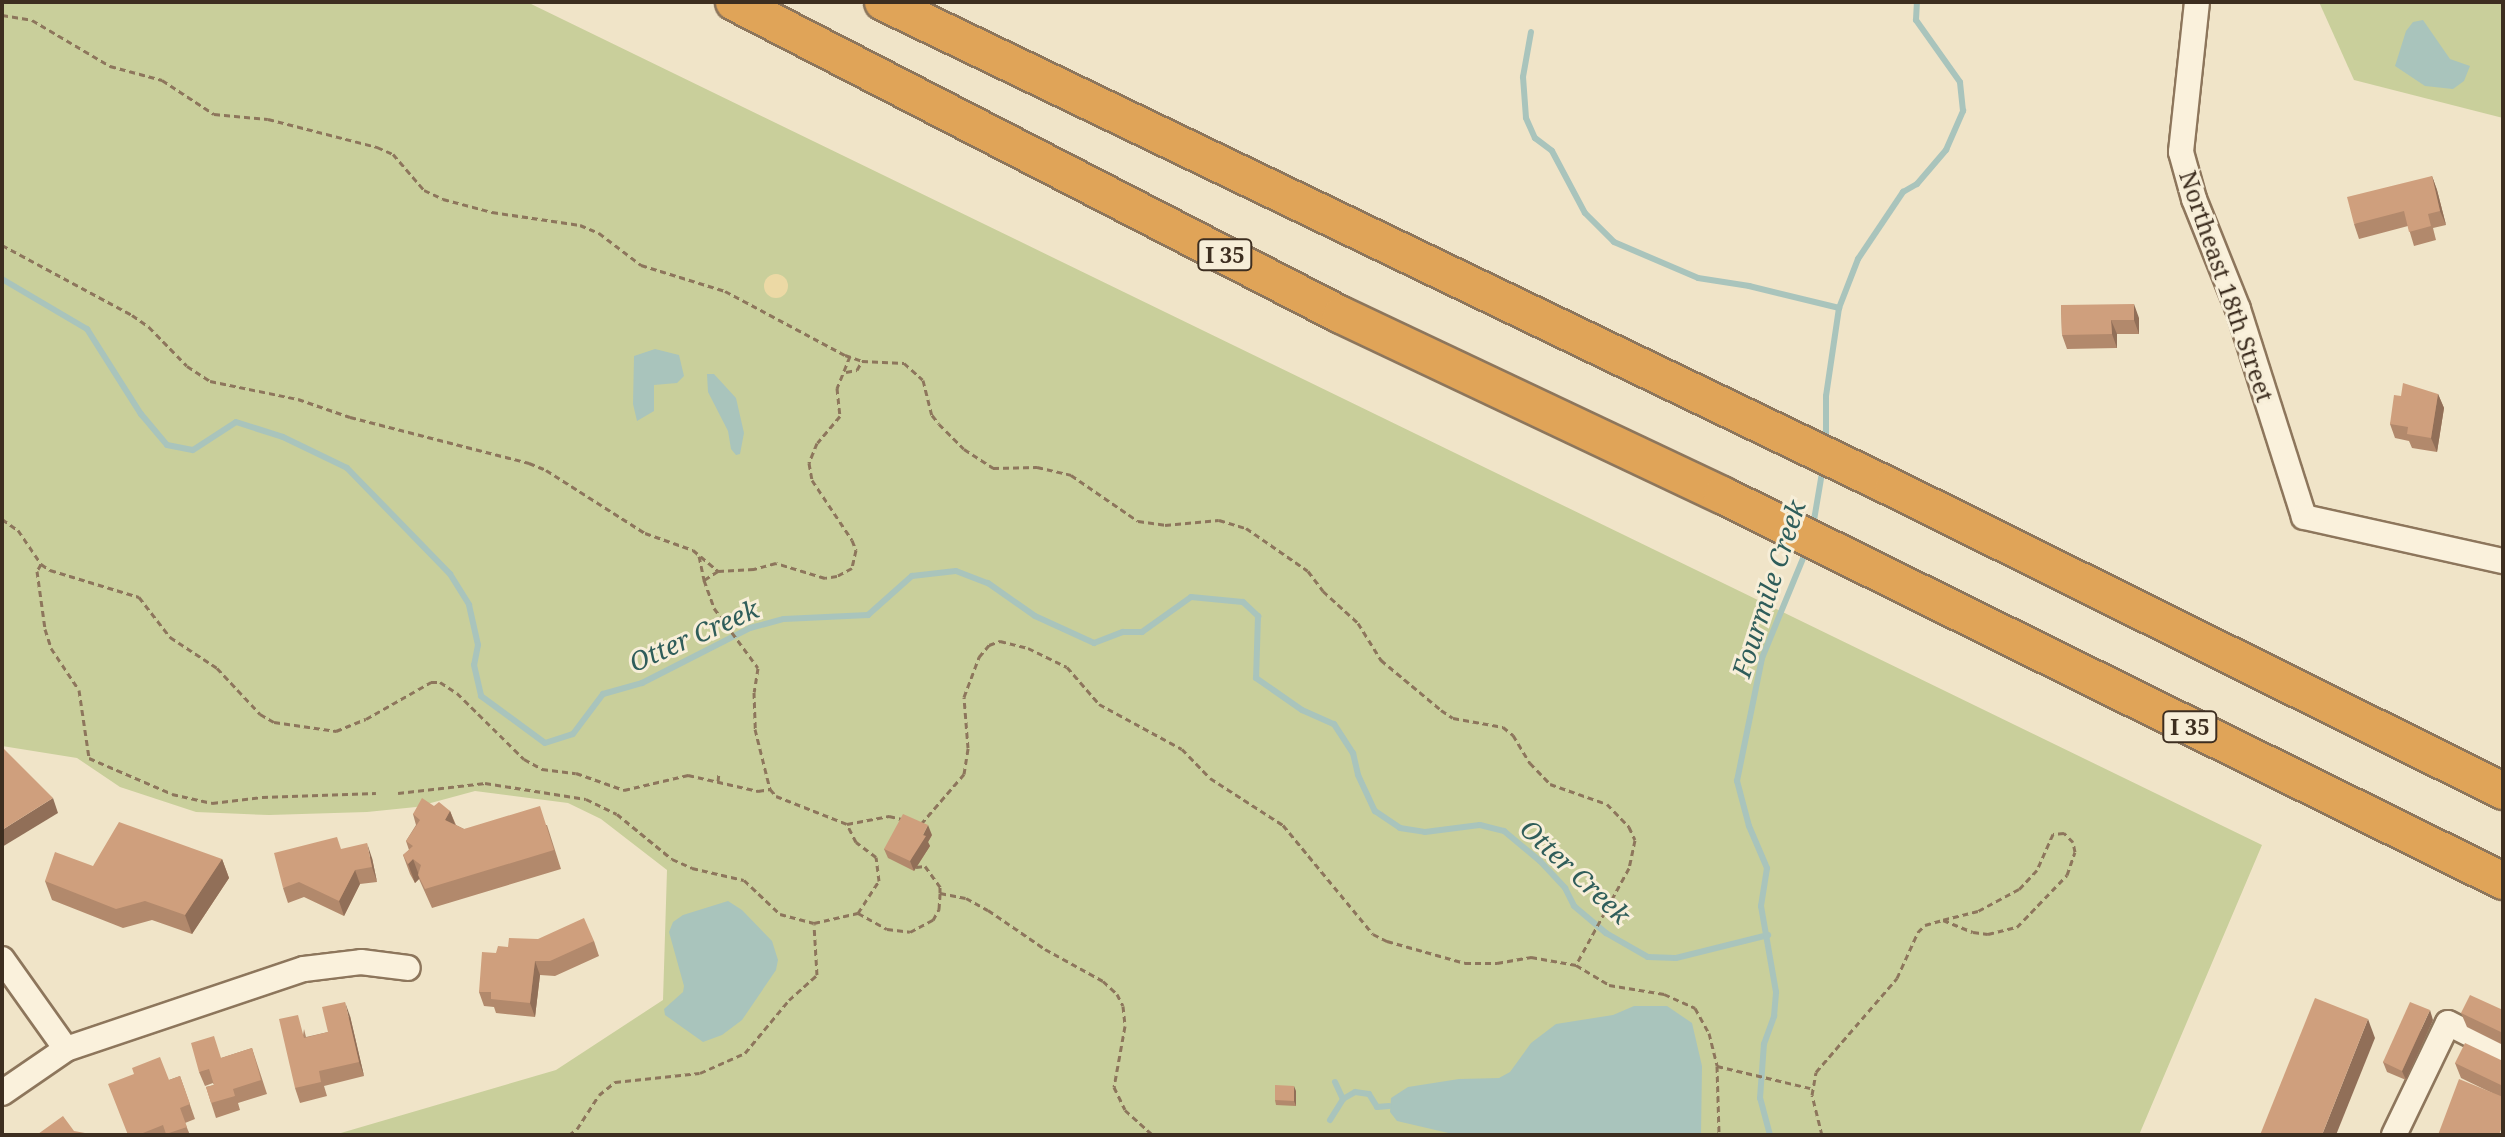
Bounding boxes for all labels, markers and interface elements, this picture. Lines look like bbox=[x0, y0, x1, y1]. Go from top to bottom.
street label: Northeast 18th Street bbox=[2174, 167, 2280, 405]
road number: I 35 bbox=[1197, 237, 1253, 273]
water label: Fourmile Creek bbox=[1726, 497, 1812, 681]
water label: Otter Creek bbox=[624, 594, 764, 678]
road number: I 35 bbox=[2162, 709, 2218, 745]
water label: Otter Creek bbox=[1514, 813, 1636, 931]

